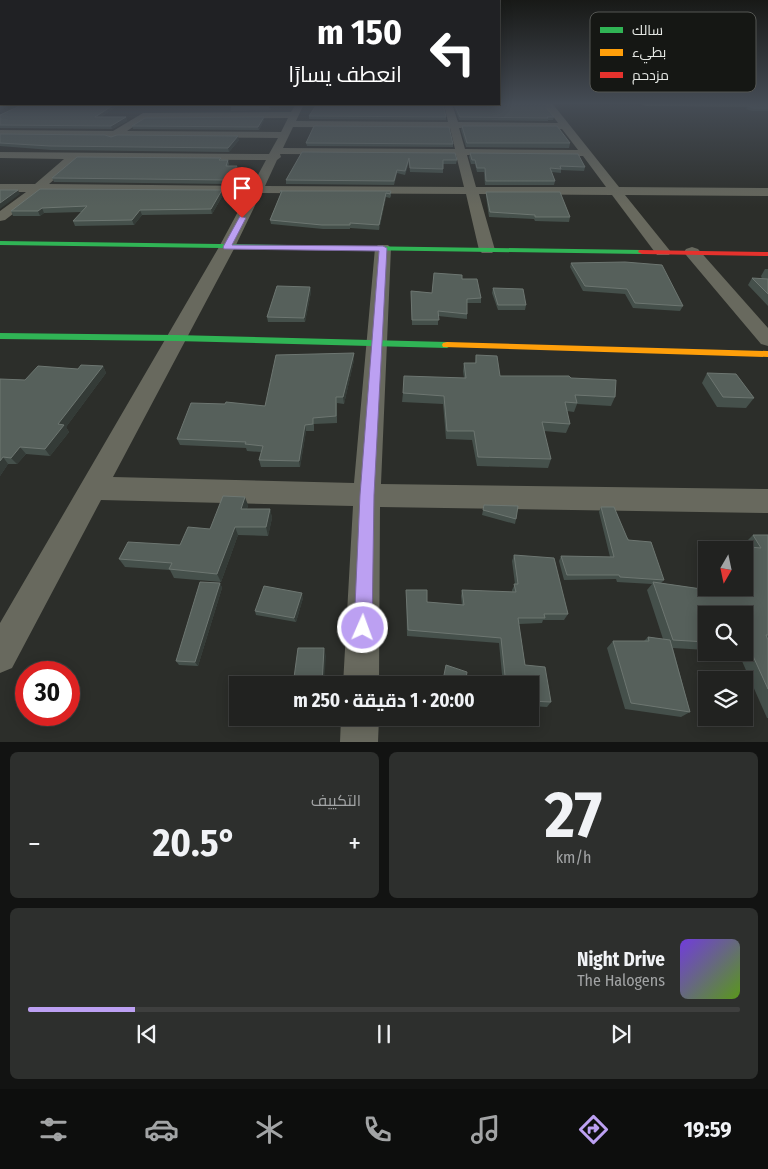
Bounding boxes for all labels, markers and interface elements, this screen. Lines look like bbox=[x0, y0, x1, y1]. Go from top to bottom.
text: 150 m bbox=[317, 11, 402, 53]
legend bbox=[590, 12, 756, 92]
icon: left bbox=[420, 20, 485, 85]
text: سالك bbox=[632, 22, 663, 39]
text: بطيء bbox=[632, 44, 666, 64]
text: انعطف يسارًا bbox=[288, 61, 402, 88]
text: مزدحم bbox=[632, 67, 669, 85]
pin bbox=[221, 167, 263, 218]
icon: arrive bbox=[228, 174, 256, 202]
north arrow bbox=[698, 541, 752, 596]
map controls bbox=[698, 541, 753, 726]
position arrow bbox=[336, 601, 388, 653]
button: search bbox=[698, 606, 753, 661]
speed limit sign: 30 bbox=[15, 661, 80, 726]
button: layers bbox=[698, 671, 753, 726]
text: 20:00 · 1 دقيقة · 250 m bbox=[293, 689, 475, 712]
text: 27 bbox=[545, 776, 602, 854]
text: التكييف bbox=[311, 791, 361, 810]
text: 20.5° bbox=[153, 820, 236, 866]
text: − bbox=[28, 827, 41, 860]
text: + bbox=[348, 827, 361, 860]
text: km/h bbox=[556, 848, 591, 867]
text: Night Drive bbox=[577, 948, 665, 971]
text: The Halogens bbox=[577, 971, 665, 990]
icon: previous bbox=[133, 1020, 161, 1048]
icon: pause bbox=[370, 1020, 398, 1048]
icon: next bbox=[607, 1020, 635, 1048]
icon: filters bbox=[36, 1112, 71, 1147]
icon: car bbox=[144, 1112, 179, 1147]
icon: climate bbox=[252, 1112, 287, 1147]
icon: phone bbox=[360, 1112, 395, 1147]
icon: music bbox=[468, 1112, 503, 1147]
icon: directions bbox=[576, 1112, 611, 1147]
text: 19:59 bbox=[684, 1116, 732, 1143]

